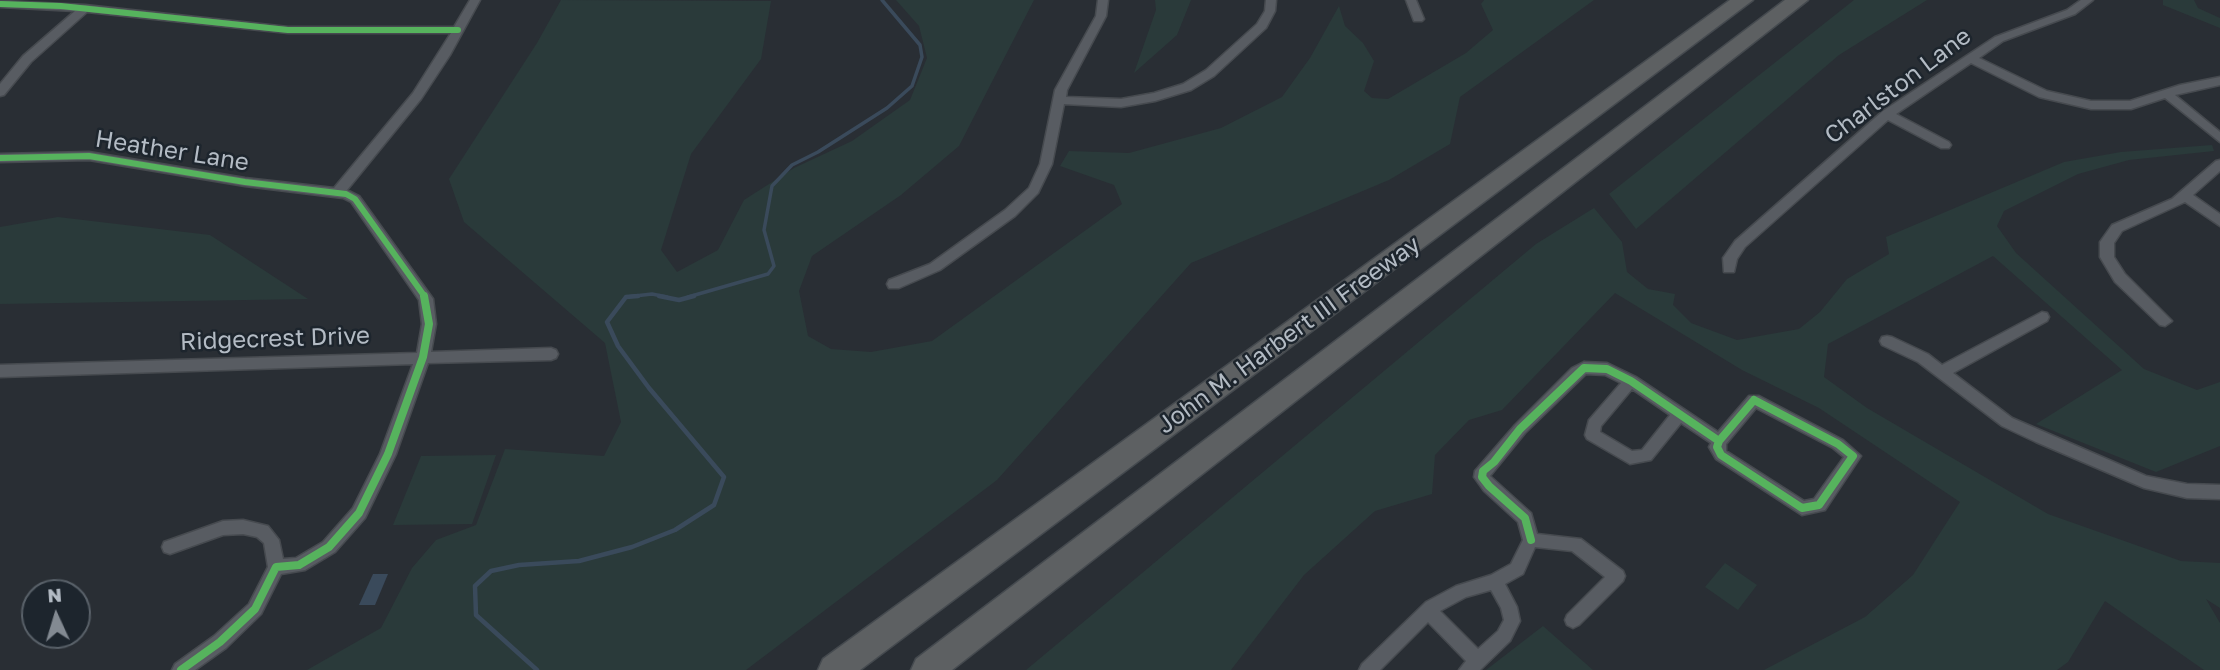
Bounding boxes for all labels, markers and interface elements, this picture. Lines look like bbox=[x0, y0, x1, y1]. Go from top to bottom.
street label: Charlston Lane bbox=[1819, 22, 1977, 150]
street label: Heather Lane bbox=[93, 125, 251, 177]
street label: John M. Harbert III Freeway bbox=[1152, 230, 1426, 440]
street label: Ridgecrest Drive bbox=[180, 321, 370, 357]
north arrow bbox=[21, 579, 91, 649]
text: N bbox=[47, 583, 63, 607]

